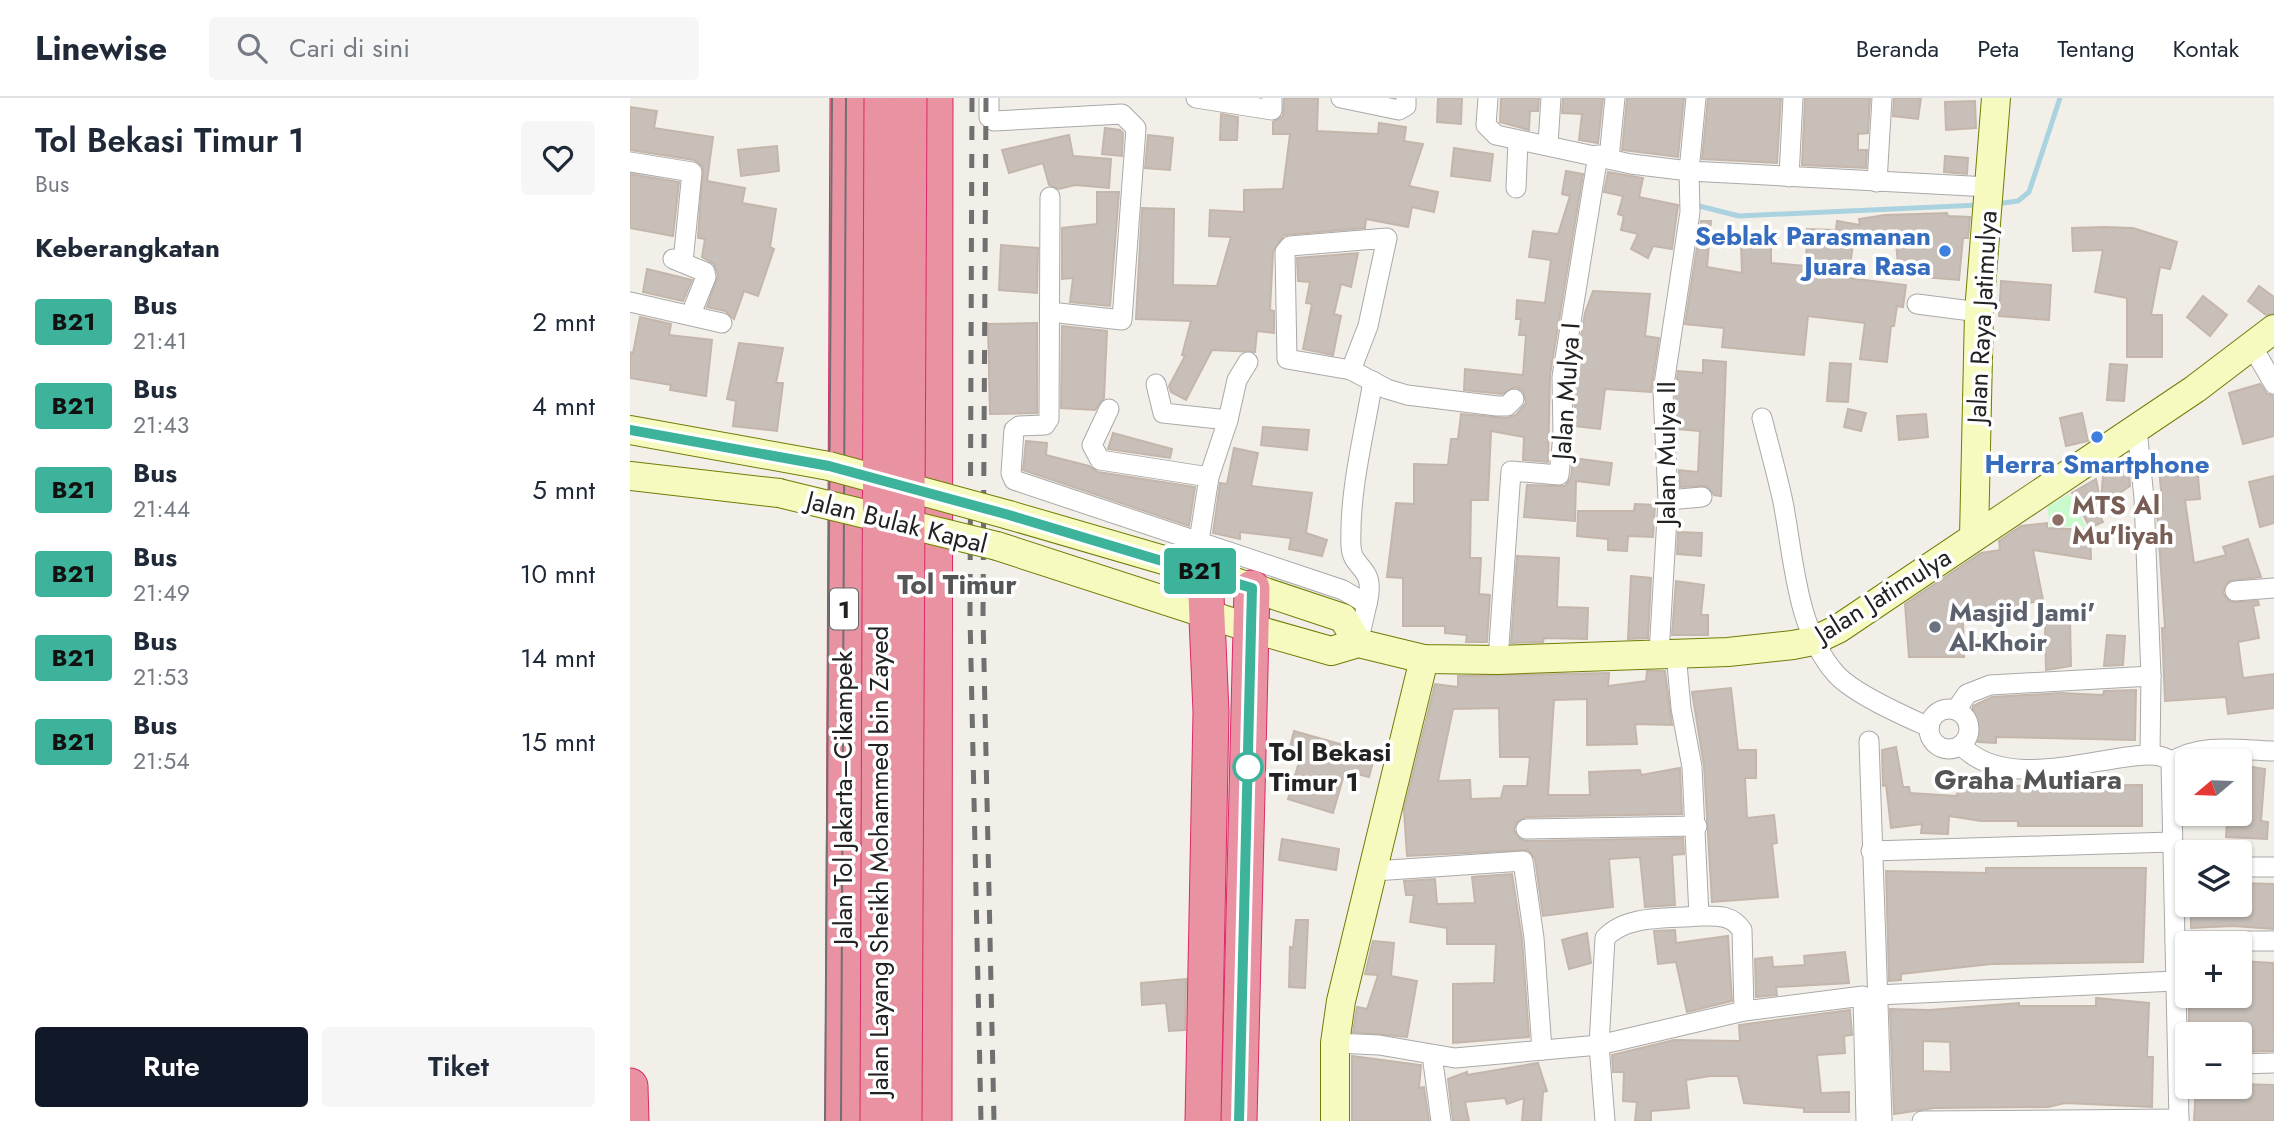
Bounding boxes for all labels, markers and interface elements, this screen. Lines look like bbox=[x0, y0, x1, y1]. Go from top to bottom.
search box bbox=[209, 17, 699, 80]
text: Linewise bbox=[35, 25, 167, 72]
icon: search bbox=[233, 29, 271, 67]
text: Cari di sini bbox=[289, 29, 410, 67]
text: Beranda bbox=[1856, 31, 1939, 66]
text: Peta bbox=[1977, 31, 2019, 66]
text: Tentang bbox=[2057, 31, 2135, 66]
text: Kontak bbox=[2173, 31, 2239, 66]
text: Tol Bekasi Timur 1 bbox=[35, 117, 304, 164]
button: heart bbox=[521, 121, 595, 195]
text: Bus bbox=[35, 167, 69, 201]
street label: Jalan Raya Jatimulya bbox=[1957, 210, 2007, 427]
place label: Seblak Parasmanan Juara Rasa bbox=[1695, 217, 1931, 285]
text: Keberangkatan bbox=[35, 229, 220, 267]
marker: Seblak Parasmanan Juara Rasa bbox=[1937, 243, 1953, 259]
text: Bus bbox=[133, 286, 177, 324]
text: 2 mnt bbox=[532, 303, 595, 341]
text: B21 bbox=[52, 304, 95, 339]
street label: Jalan Mulya I bbox=[1542, 321, 1590, 464]
text: 21:41 bbox=[133, 324, 187, 358]
text: Bus bbox=[133, 370, 177, 408]
street label: Jalan Mulya II bbox=[1647, 381, 1685, 528]
text: 4 mnt bbox=[532, 387, 595, 425]
text: B21 bbox=[52, 388, 95, 423]
text: 21:43 bbox=[133, 408, 189, 442]
marker: Herra Smartphone bbox=[2089, 429, 2105, 445]
place label: Herra Smartphone bbox=[1984, 445, 2210, 483]
text: Bus bbox=[133, 454, 177, 492]
text: 5 mnt bbox=[532, 471, 595, 509]
text: B21 bbox=[52, 472, 95, 507]
street label: Jalan Bulak Kapal bbox=[800, 480, 991, 563]
place label: MTS Al Mu'liyah bbox=[2072, 486, 2174, 554]
text: 21:44 bbox=[133, 492, 190, 526]
marker: MTS Al Mu'liyah bbox=[2050, 512, 2066, 528]
text: Bus bbox=[133, 538, 177, 576]
street label: Jalan Jatimulya bbox=[1805, 538, 1958, 654]
line badge: B21 bbox=[1160, 548, 1240, 594]
text: B21 bbox=[1178, 553, 1222, 588]
text: 10 mnt bbox=[520, 555, 595, 593]
text: B21 bbox=[52, 556, 95, 591]
district label: Tol Timur bbox=[897, 564, 1017, 605]
text: 21:49 bbox=[133, 576, 190, 610]
road number: 1 bbox=[830, 588, 858, 630]
place label: Masjid Jami' Al-Khoir bbox=[1948, 593, 2095, 661]
marker: Masjid Jami' Al-Khoir bbox=[1927, 619, 1943, 635]
text: Bus bbox=[133, 622, 177, 660]
street label: Jalan Layang Sheikh Mohammed bin Zayed bbox=[860, 626, 898, 1099]
text: 14 mnt bbox=[520, 639, 595, 677]
text: B21 bbox=[52, 640, 95, 675]
street label: Jalan Tol Jakarta–Cikampek bbox=[824, 650, 862, 948]
text: 21:53 bbox=[133, 660, 189, 694]
text: Bus bbox=[133, 706, 177, 744]
text: 15 mnt bbox=[521, 723, 595, 761]
text: B21 bbox=[52, 724, 95, 759]
place label: Tol Bekasi Timur 1 bbox=[1269, 733, 1391, 801]
text: 21:54 bbox=[133, 744, 190, 778]
north arrow bbox=[2175, 749, 2252, 826]
map controls bbox=[2175, 749, 2252, 1099]
marker: Tol Bekasi Timur 1 bbox=[1233, 752, 1263, 782]
district label: Graha Mutiara bbox=[1934, 759, 2122, 800]
button: layers bbox=[2175, 840, 2252, 917]
button: + bbox=[2175, 931, 2252, 1008]
button: − bbox=[2175, 1022, 2252, 1099]
button: Rute bbox=[35, 1027, 308, 1107]
button: Tiket bbox=[322, 1027, 595, 1107]

